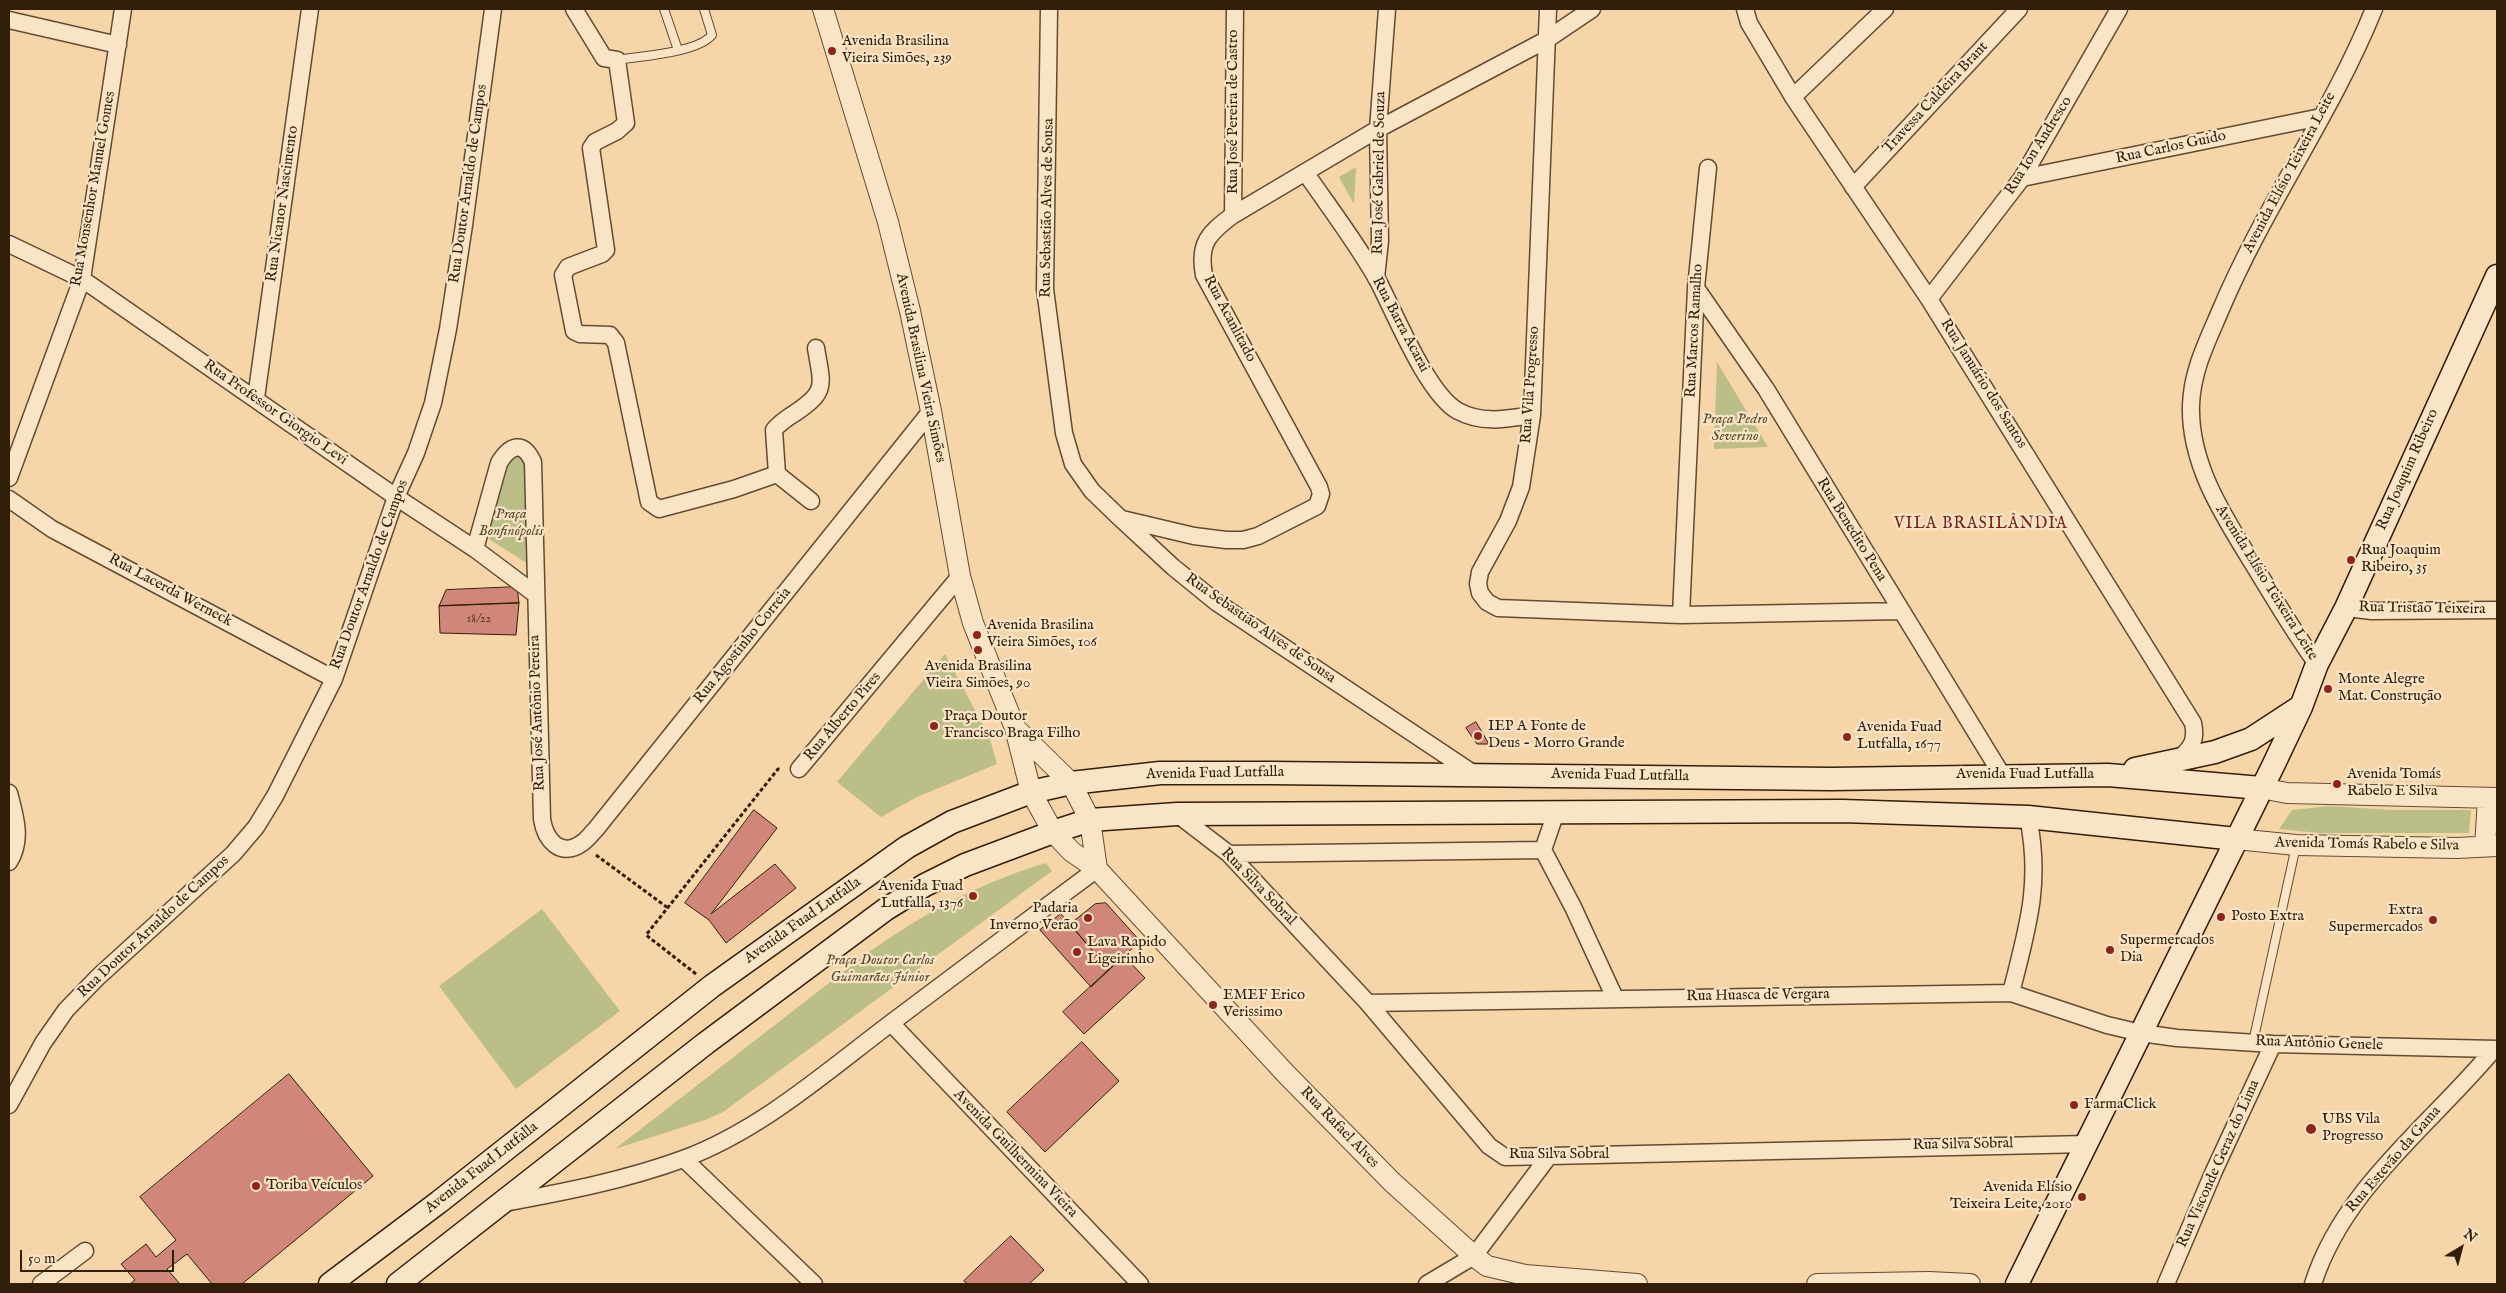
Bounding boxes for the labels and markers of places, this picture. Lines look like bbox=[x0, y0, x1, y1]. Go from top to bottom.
place label: Avenida Brasilina Vieira Simões, 239 bbox=[842, 33, 952, 68]
marker: Avenida Brasilina Vieira Simões, 239 bbox=[826, 45, 838, 57]
place label: Rua Joaquim Ribeiro, 35 bbox=[2361, 542, 2441, 577]
marker: Rua Joaquim Ribeiro, 35 bbox=[2345, 554, 2357, 566]
place label: Avenida Brasilina Vieira Simões, 106 bbox=[987, 617, 1097, 652]
marker: Avenida Brasilina Vieira Simões, 106 bbox=[971, 629, 983, 641]
marker: Avenida Brasilina Vieira Simões, 90 bbox=[972, 644, 984, 656]
place label: Avenida Brasilina Vieira Simões, 90 bbox=[925, 658, 1031, 693]
place label: Monte Alegre Mat. Construção bbox=[2338, 671, 2442, 706]
marker: Monte Alegre Mat. Construção bbox=[2322, 683, 2334, 695]
place label: Praça Doutor Francisco Braga Filho bbox=[944, 708, 1080, 743]
place label: IEP A Fonte de Deus - Morro Grande bbox=[1488, 718, 1625, 753]
place label: Avenida Fuad Lutfalla, 1677 bbox=[1857, 719, 1942, 754]
marker: Praça Doutor Francisco Braga Filho bbox=[928, 720, 940, 732]
marker: IEP A Fonte de Deus - Morro Grande bbox=[1472, 730, 1484, 742]
marker: Avenida Fuad Lutfalla, 1677 bbox=[1841, 731, 1853, 743]
place label: Avenida Tomás Rabelo E Silva bbox=[2347, 766, 2441, 801]
marker: Avenida Tomás Rabelo E Silva bbox=[2331, 778, 2343, 790]
place label: Avenida Fuad Lutfalla, 1376 bbox=[878, 878, 963, 913]
marker: Avenida Fuad Lutfalla, 1376 bbox=[967, 890, 979, 902]
place label: Padaria Inverno Verão bbox=[989, 900, 1078, 935]
place label: Extra Supermercados bbox=[2329, 902, 2423, 937]
place label: Posto Extra bbox=[2231, 908, 2304, 926]
marker: Posto Extra bbox=[2215, 911, 2227, 923]
marker: Padaria Inverno Verão bbox=[1082, 912, 1094, 924]
marker: Extra Supermercados bbox=[2427, 914, 2439, 926]
place label: Supermercados Dia bbox=[2120, 932, 2214, 967]
place label: Lava Rapido Ligeirinho bbox=[1087, 934, 1166, 969]
marker: Supermercados Dia bbox=[2104, 944, 2116, 956]
marker: Lava Rapido Ligeirinho bbox=[1071, 946, 1083, 958]
place label: EMEF Erico Verissimo bbox=[1223, 987, 1305, 1022]
marker: EMEF Erico Verissimo bbox=[1207, 999, 1219, 1011]
place label: FarmaClick bbox=[2084, 1096, 2157, 1114]
marker: FarmaClick bbox=[2068, 1099, 2080, 1111]
place label: UBS Vila Progresso bbox=[2322, 1111, 2383, 1146]
marker: UBS Vila Progresso bbox=[2304, 1122, 2318, 1136]
place label: Toriba Veículos bbox=[266, 1177, 362, 1195]
place label: Avenida Elísio Teixeira Leite, 2010 bbox=[1950, 1179, 2072, 1214]
marker: Toriba Veículos bbox=[250, 1180, 262, 1192]
marker: Avenida Elísio Teixeira Leite, 2010 bbox=[2076, 1191, 2088, 1203]

